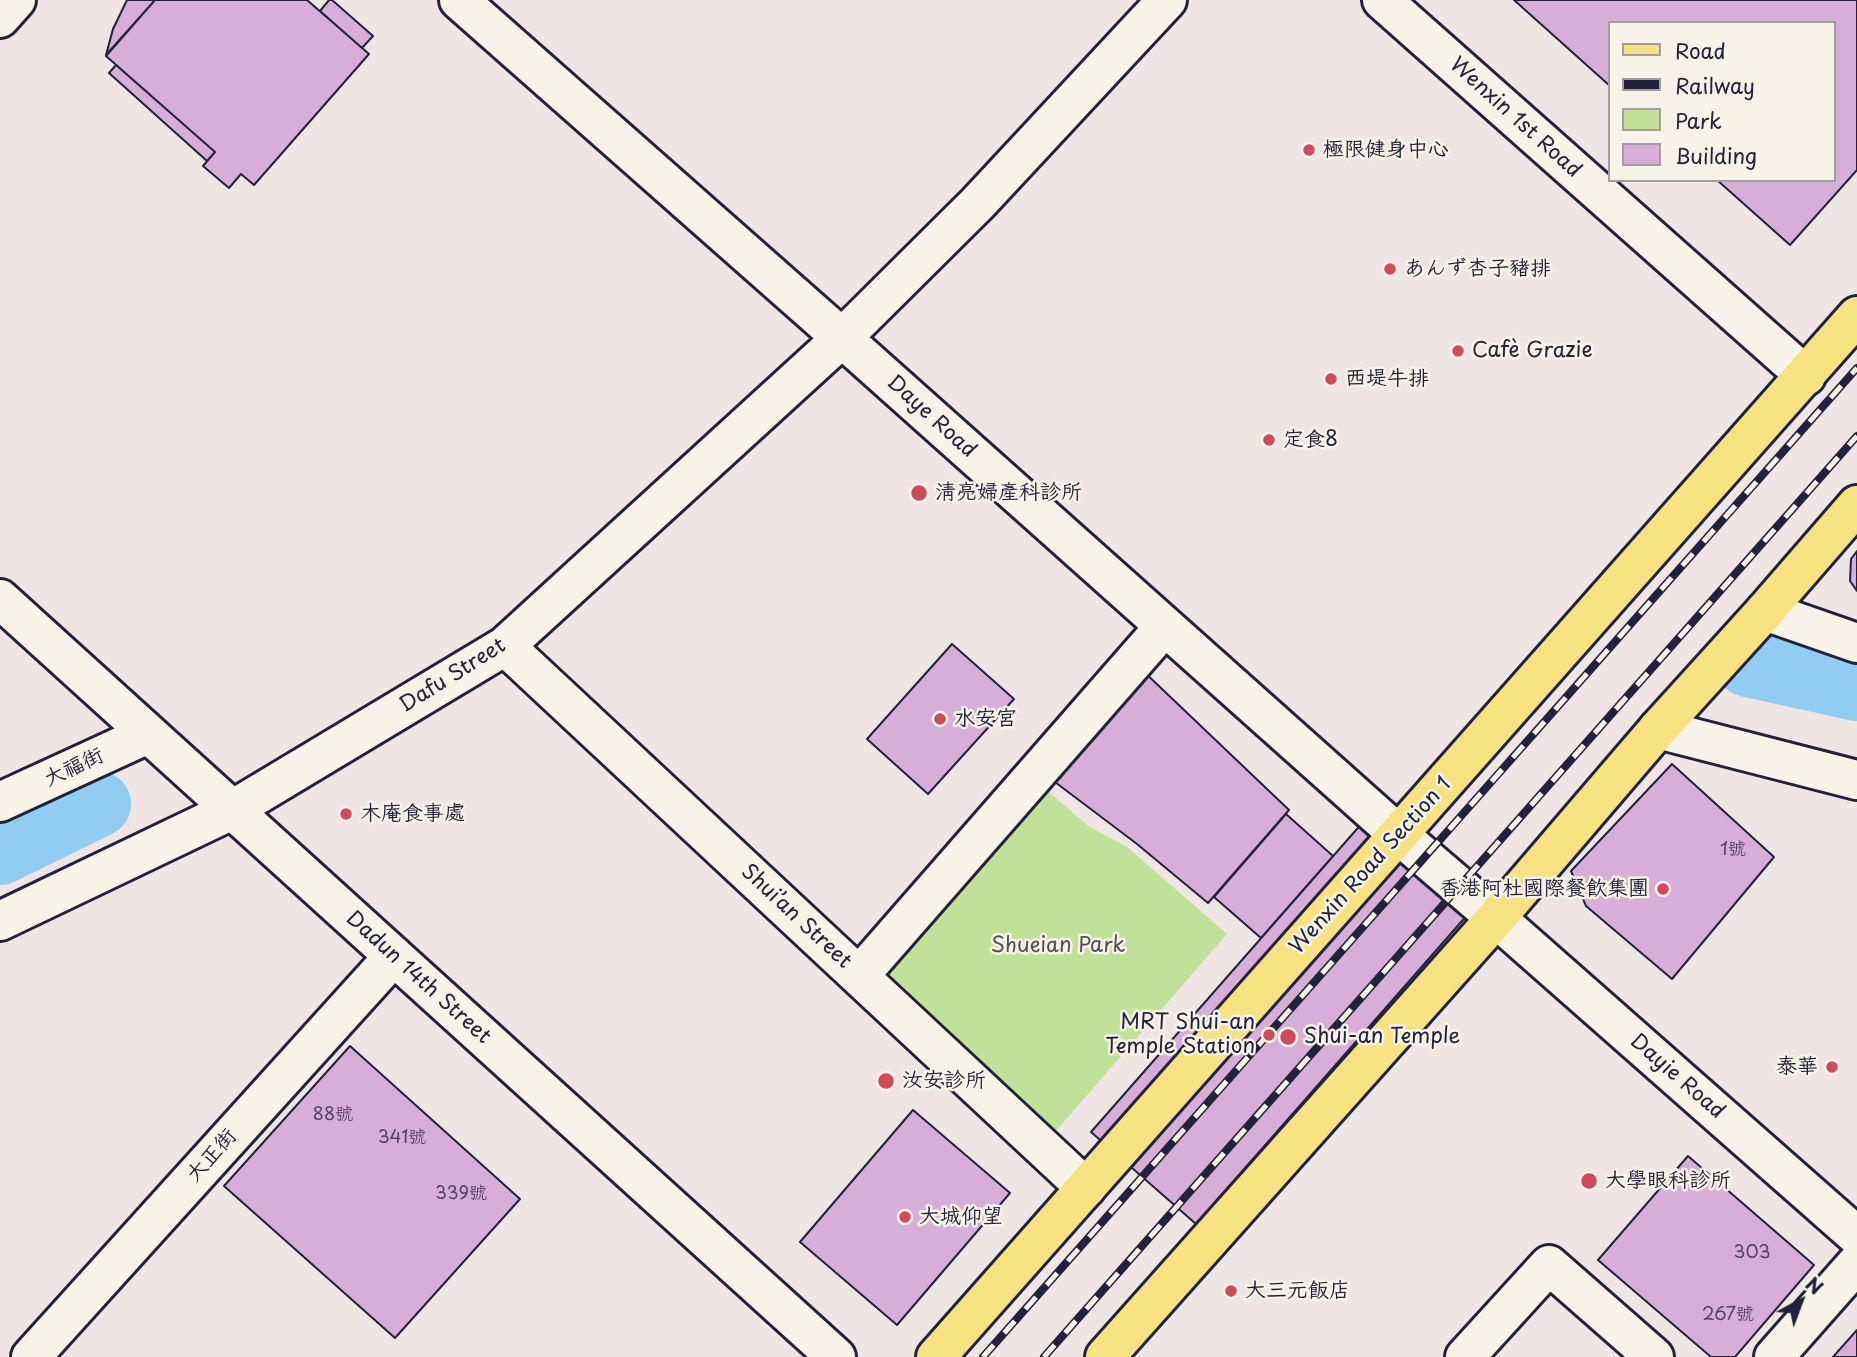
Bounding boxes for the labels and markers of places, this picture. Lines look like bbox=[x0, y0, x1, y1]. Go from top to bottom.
place label: 極限健身中心 bbox=[1323, 137, 1449, 163]
marker: 極限健身中心 bbox=[1301, 142, 1317, 158]
place label: あんず杏子豬排 bbox=[1404, 256, 1551, 282]
marker: あんず杏子豬排 bbox=[1382, 261, 1398, 277]
place label: Cafè Grazie bbox=[1472, 338, 1593, 364]
marker: Cafè Grazie bbox=[1450, 343, 1466, 359]
place label: 西堤牛排 bbox=[1345, 366, 1429, 392]
marker: 西堤牛排 bbox=[1323, 371, 1339, 387]
place label: 定食8 bbox=[1283, 427, 1338, 453]
marker: 定食8 bbox=[1261, 432, 1277, 448]
place label: 清亮婦產科診所 bbox=[935, 480, 1082, 506]
marker: 清亮婦產科診所 bbox=[909, 483, 929, 503]
place label: 水安宮 bbox=[954, 706, 1017, 732]
marker: 水安宮 bbox=[932, 711, 948, 727]
place label: 木庵食事處 bbox=[360, 801, 465, 827]
marker: 木庵食事處 bbox=[338, 806, 354, 822]
place label: 香港阿杜國際餐飲集團 bbox=[1439, 876, 1649, 902]
marker: 香港阿杜國際餐飲集團 bbox=[1655, 881, 1671, 897]
place label: MRT Shui-an Temple Station bbox=[1105, 1010, 1255, 1060]
place label: Shui-an Temple bbox=[1304, 1024, 1460, 1050]
marker: MRT Shui-an Temple Station bbox=[1261, 1027, 1277, 1043]
marker: Shui-an Temple bbox=[1278, 1027, 1298, 1047]
place label: 泰華 bbox=[1776, 1054, 1818, 1080]
marker: 泰華 bbox=[1824, 1059, 1840, 1075]
place label: 汝安診所 bbox=[902, 1068, 986, 1094]
marker: 汝安診所 bbox=[876, 1071, 896, 1091]
place label: 大學眼科診所 bbox=[1605, 1168, 1731, 1194]
marker: 大學眼科診所 bbox=[1579, 1171, 1599, 1191]
place label: 大城仰望 bbox=[919, 1204, 1003, 1230]
marker: 大城仰望 bbox=[897, 1209, 913, 1225]
place label: 大三元飯店 bbox=[1245, 1278, 1350, 1304]
marker: 大三元飯店 bbox=[1223, 1283, 1239, 1299]

